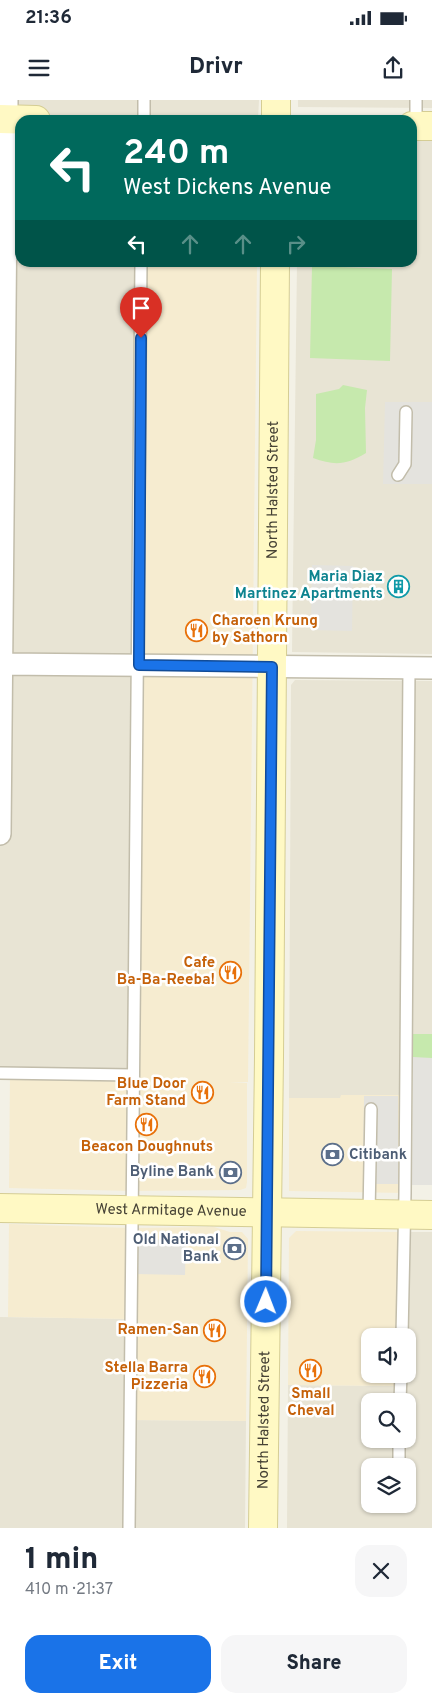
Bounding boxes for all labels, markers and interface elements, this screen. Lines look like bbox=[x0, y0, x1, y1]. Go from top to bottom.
text: 21:36 bbox=[25, 6, 72, 30]
icon: menu bbox=[25, 54, 53, 82]
text: Drivr bbox=[189, 54, 243, 81]
icon: share bbox=[379, 54, 407, 82]
text: 240 m bbox=[123, 132, 229, 176]
icon: left bbox=[40, 135, 105, 200]
text: West Dickens Avenue bbox=[123, 175, 331, 202]
icon: left bbox=[123, 230, 151, 258]
icon: ahead bbox=[176, 230, 204, 258]
icon: ahead bbox=[229, 230, 257, 258]
icon: right bbox=[282, 230, 310, 258]
pin bbox=[120, 287, 162, 338]
icon: arrive bbox=[127, 294, 155, 322]
street label: North Halsted Street bbox=[263, 421, 283, 559]
place label: Maria Diaz Martinez Apartments bbox=[235, 568, 383, 604]
building icon: Maria Diaz Martinez Apartments bbox=[387, 574, 411, 598]
place label: Charoen Krung by Sathorn bbox=[212, 612, 318, 648]
restaurant icon: Charoen Krung by Sathorn bbox=[184, 618, 208, 642]
place label: Cafe Ba-Ba-Reeba! bbox=[117, 954, 215, 990]
restaurant icon: Cafe Ba-Ba-Reeba! bbox=[219, 960, 243, 984]
place label: Blue Door Farm Stand bbox=[106, 1075, 187, 1111]
restaurant icon: Blue Door Farm Stand bbox=[190, 1081, 214, 1105]
restaurant icon: Beacon Doughnuts bbox=[135, 1112, 159, 1136]
place label: Beacon Doughnuts bbox=[81, 1138, 213, 1157]
bank icon: Citibank bbox=[321, 1143, 345, 1167]
place label: Citibank bbox=[349, 1146, 407, 1165]
bank icon: Byline Bank bbox=[218, 1160, 242, 1184]
place label: Byline Bank bbox=[130, 1163, 214, 1182]
street label: West Armitage Avenue bbox=[95, 1200, 247, 1221]
place label: Old National Bank bbox=[133, 1231, 219, 1267]
bank icon: Old National Bank bbox=[223, 1237, 247, 1261]
position arrow bbox=[239, 1275, 291, 1327]
restaurant icon: Ramen-San bbox=[203, 1318, 227, 1342]
place label: Ramen-San bbox=[118, 1321, 199, 1340]
map controls bbox=[361, 1328, 416, 1513]
button: sound bbox=[361, 1328, 416, 1383]
street label: North Halsted Street bbox=[254, 1351, 275, 1489]
place label: Stella Barra Pizzeria bbox=[105, 1359, 188, 1395]
restaurant icon: Small Cheval bbox=[299, 1359, 323, 1383]
restaurant icon: Stella Barra Pizzeria bbox=[192, 1365, 216, 1389]
place label: Small Cheval bbox=[287, 1385, 335, 1421]
button: search bbox=[361, 1393, 416, 1448]
button: layers bbox=[361, 1458, 416, 1513]
text: 1 min bbox=[25, 1542, 98, 1579]
button: close bbox=[355, 1545, 407, 1597]
text: 410 m · 21:37 bbox=[25, 1580, 113, 1600]
button: Exit bbox=[25, 1635, 211, 1693]
button: Share bbox=[221, 1635, 407, 1693]

